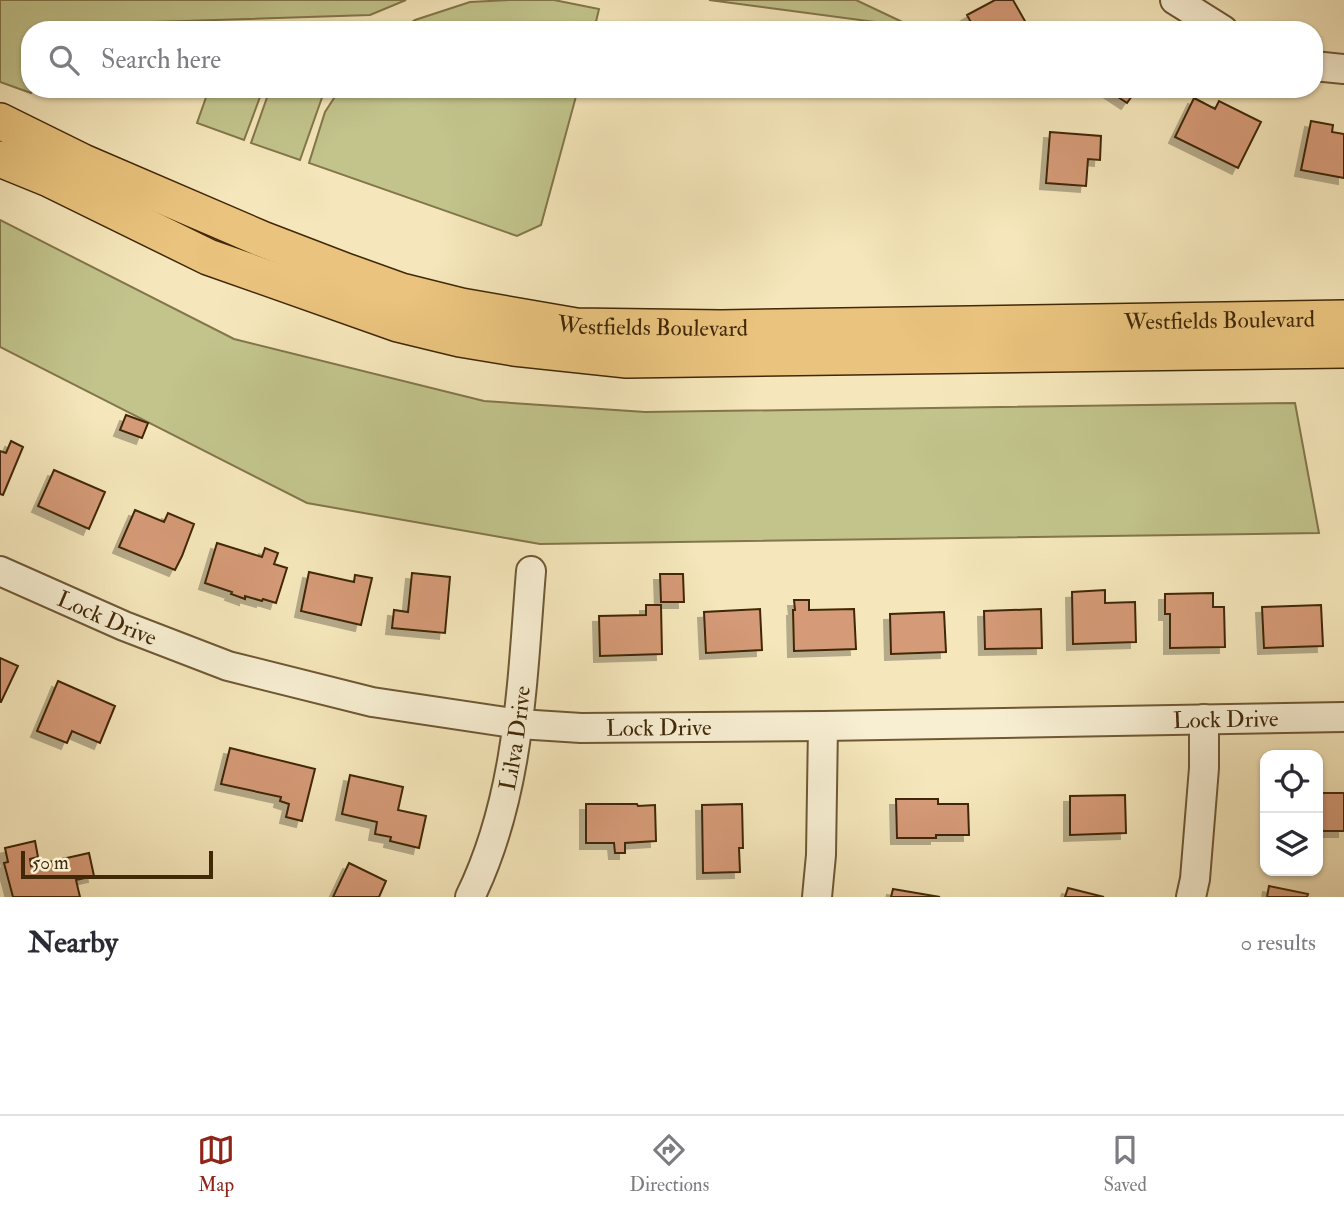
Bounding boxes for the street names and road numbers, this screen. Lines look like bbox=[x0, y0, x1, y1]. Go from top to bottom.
street label: Westfields Boulevard bbox=[1123, 304, 1315, 336]
street label: Westfields Boulevard bbox=[554, 308, 748, 343]
street label: Lock Drive bbox=[53, 584, 161, 652]
street label: Lilva Drive bbox=[492, 684, 536, 793]
street label: Lock Drive bbox=[1173, 704, 1279, 734]
street label: Lock Drive bbox=[606, 712, 712, 742]

